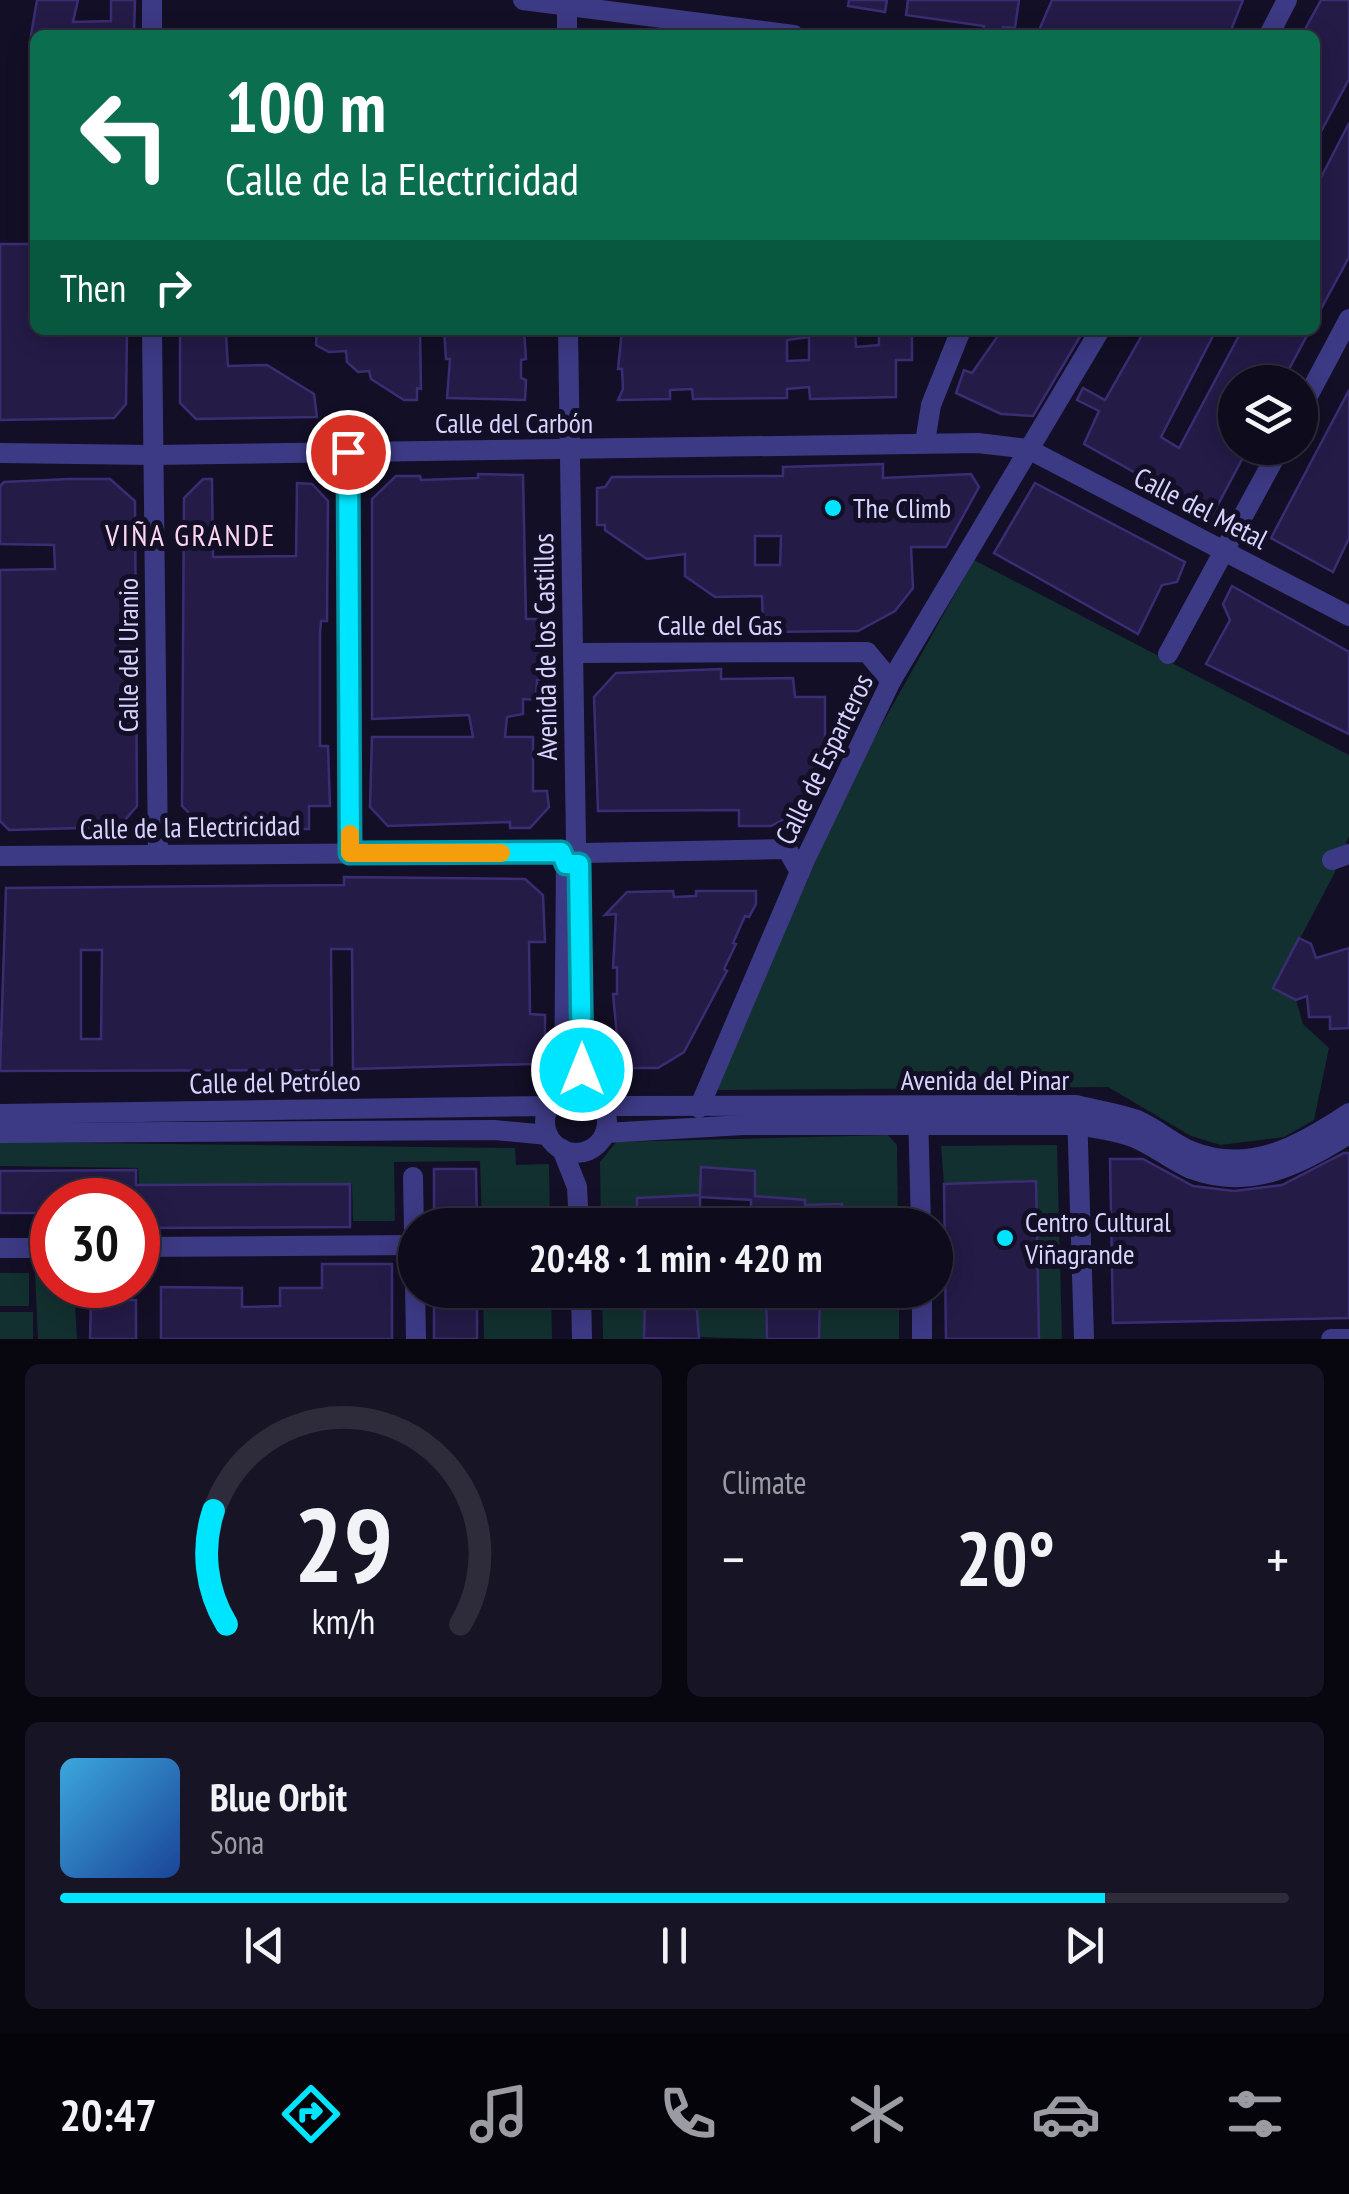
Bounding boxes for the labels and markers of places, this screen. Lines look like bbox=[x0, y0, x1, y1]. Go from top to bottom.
pin bbox=[306, 410, 391, 495]
place label: The Climb bbox=[853, 489, 951, 526]
marker: The Climb bbox=[822, 497, 844, 519]
place label: Centro Cultural Viñagrande bbox=[1024, 1203, 1171, 1272]
marker: Centro Cultural Viñagrande bbox=[994, 1227, 1016, 1249]

